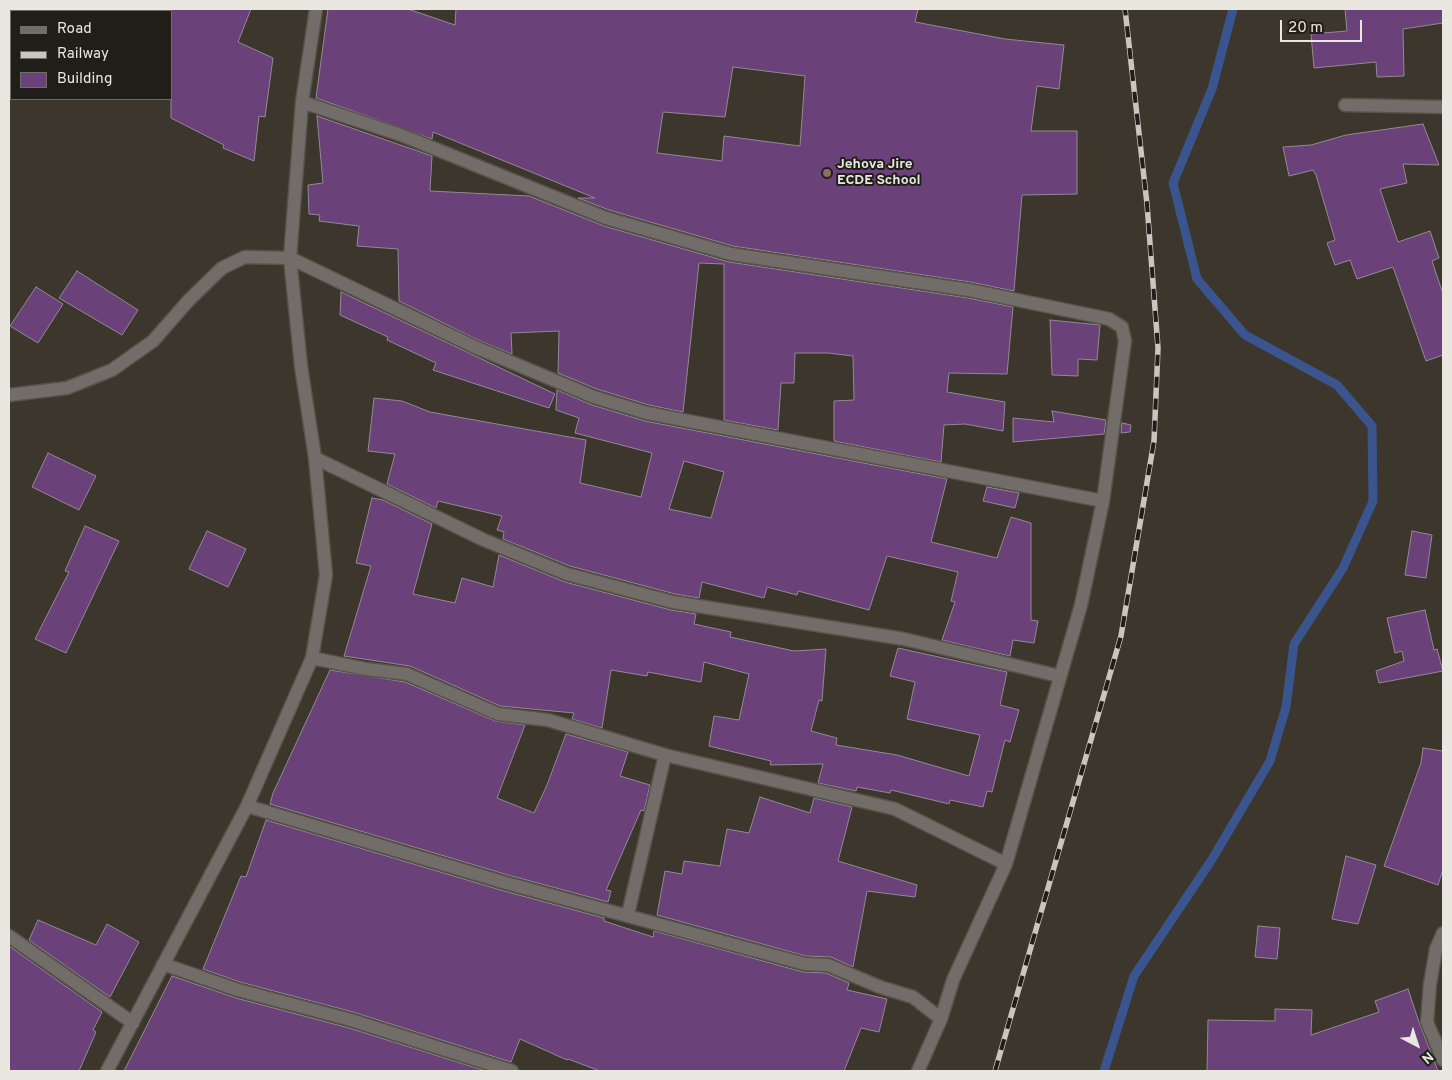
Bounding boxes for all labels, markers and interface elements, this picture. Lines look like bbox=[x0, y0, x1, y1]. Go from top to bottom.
legend bbox=[10, 10, 172, 100]
scale bar bbox=[1282, 10, 1364, 42]
text: 20 m bbox=[1288, 19, 1323, 38]
text: Road bbox=[57, 20, 92, 39]
text: Railway bbox=[57, 45, 109, 64]
text: Building bbox=[57, 70, 112, 89]
place label: Jehova Jire ECDE School bbox=[837, 157, 921, 190]
marker: Jehova Jire ECDE School bbox=[821, 167, 833, 179]
north arrow bbox=[1392, 1020, 1442, 1070]
text: N bbox=[1418, 1047, 1436, 1067]

